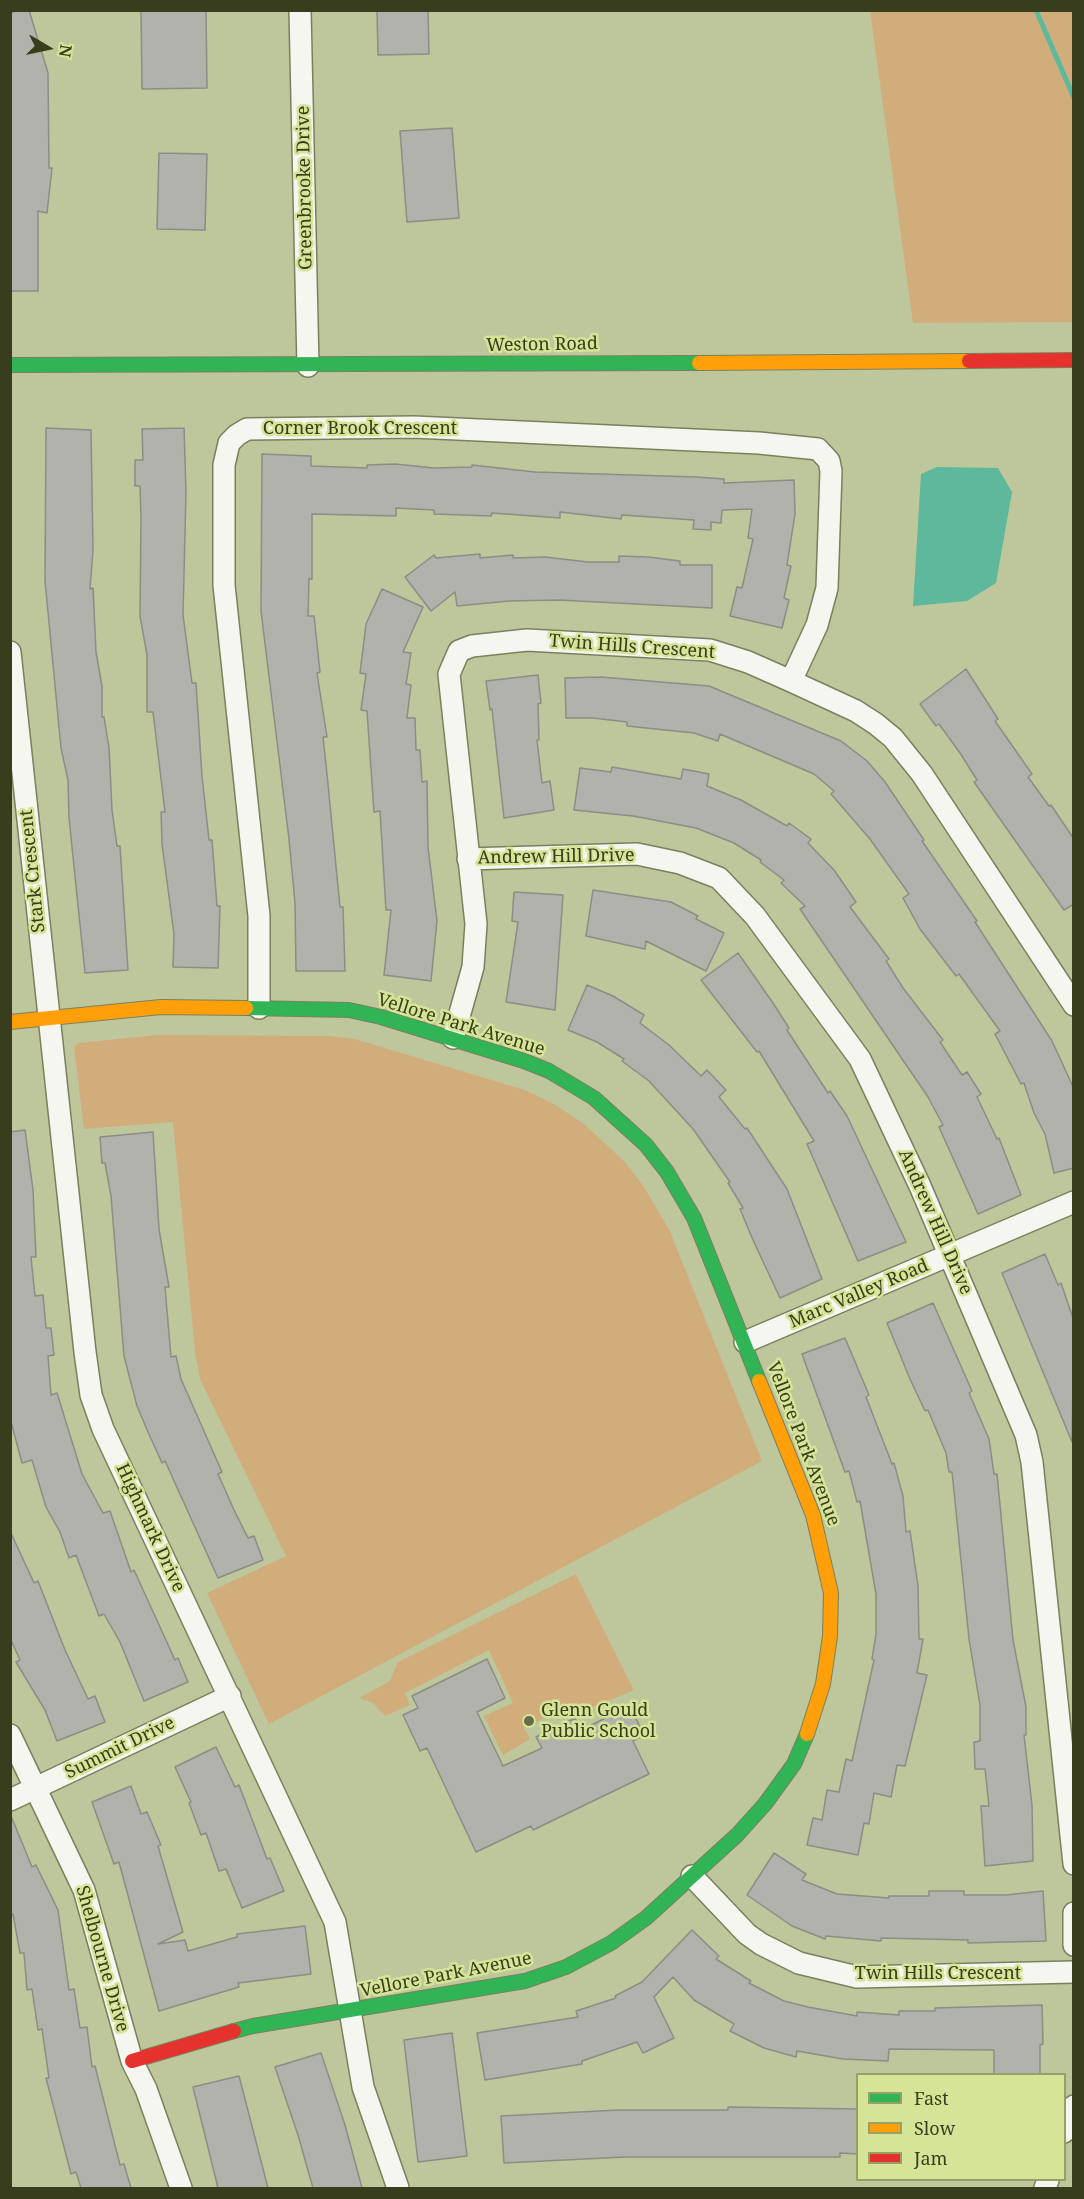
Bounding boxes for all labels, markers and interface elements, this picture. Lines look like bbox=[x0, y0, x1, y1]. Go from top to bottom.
north arrow bbox=[18, 18, 78, 78]
text: N bbox=[54, 43, 78, 59]
street label: Greenbrooke Drive bbox=[293, 106, 317, 270]
street label: Weston Road bbox=[486, 333, 598, 357]
street label: Corner Brook Crescent bbox=[263, 418, 457, 440]
street label: Twin Hills Crescent bbox=[548, 630, 716, 664]
street label: Stark Crescent bbox=[16, 808, 50, 934]
street label: Andrew Hill Drive bbox=[477, 845, 635, 869]
street label: Vellore Park Avenue bbox=[375, 989, 547, 1061]
street label: Andrew Hill Drive bbox=[893, 1146, 977, 1298]
street label: Marc Valley Road bbox=[786, 1255, 932, 1333]
street label: Vellore Park Avenue bbox=[762, 1359, 844, 1529]
street label: Highmark Drive bbox=[111, 1460, 189, 1596]
place label: Glenn Gould Public School bbox=[541, 1700, 656, 1742]
street label: Summit Drive bbox=[62, 1712, 178, 1784]
marker: Glenn Gould Public School bbox=[522, 1714, 536, 1728]
street label: Shelbourne Drive bbox=[71, 1883, 133, 2035]
street label: Vellore Park Avenue bbox=[359, 1948, 533, 2002]
street label: Twin Hills Crescent bbox=[855, 1963, 1021, 1985]
legend bbox=[856, 2073, 1066, 2181]
text: Fast bbox=[914, 2086, 949, 2110]
text: Slow bbox=[914, 2116, 955, 2140]
text: Jam bbox=[914, 2146, 948, 2170]

